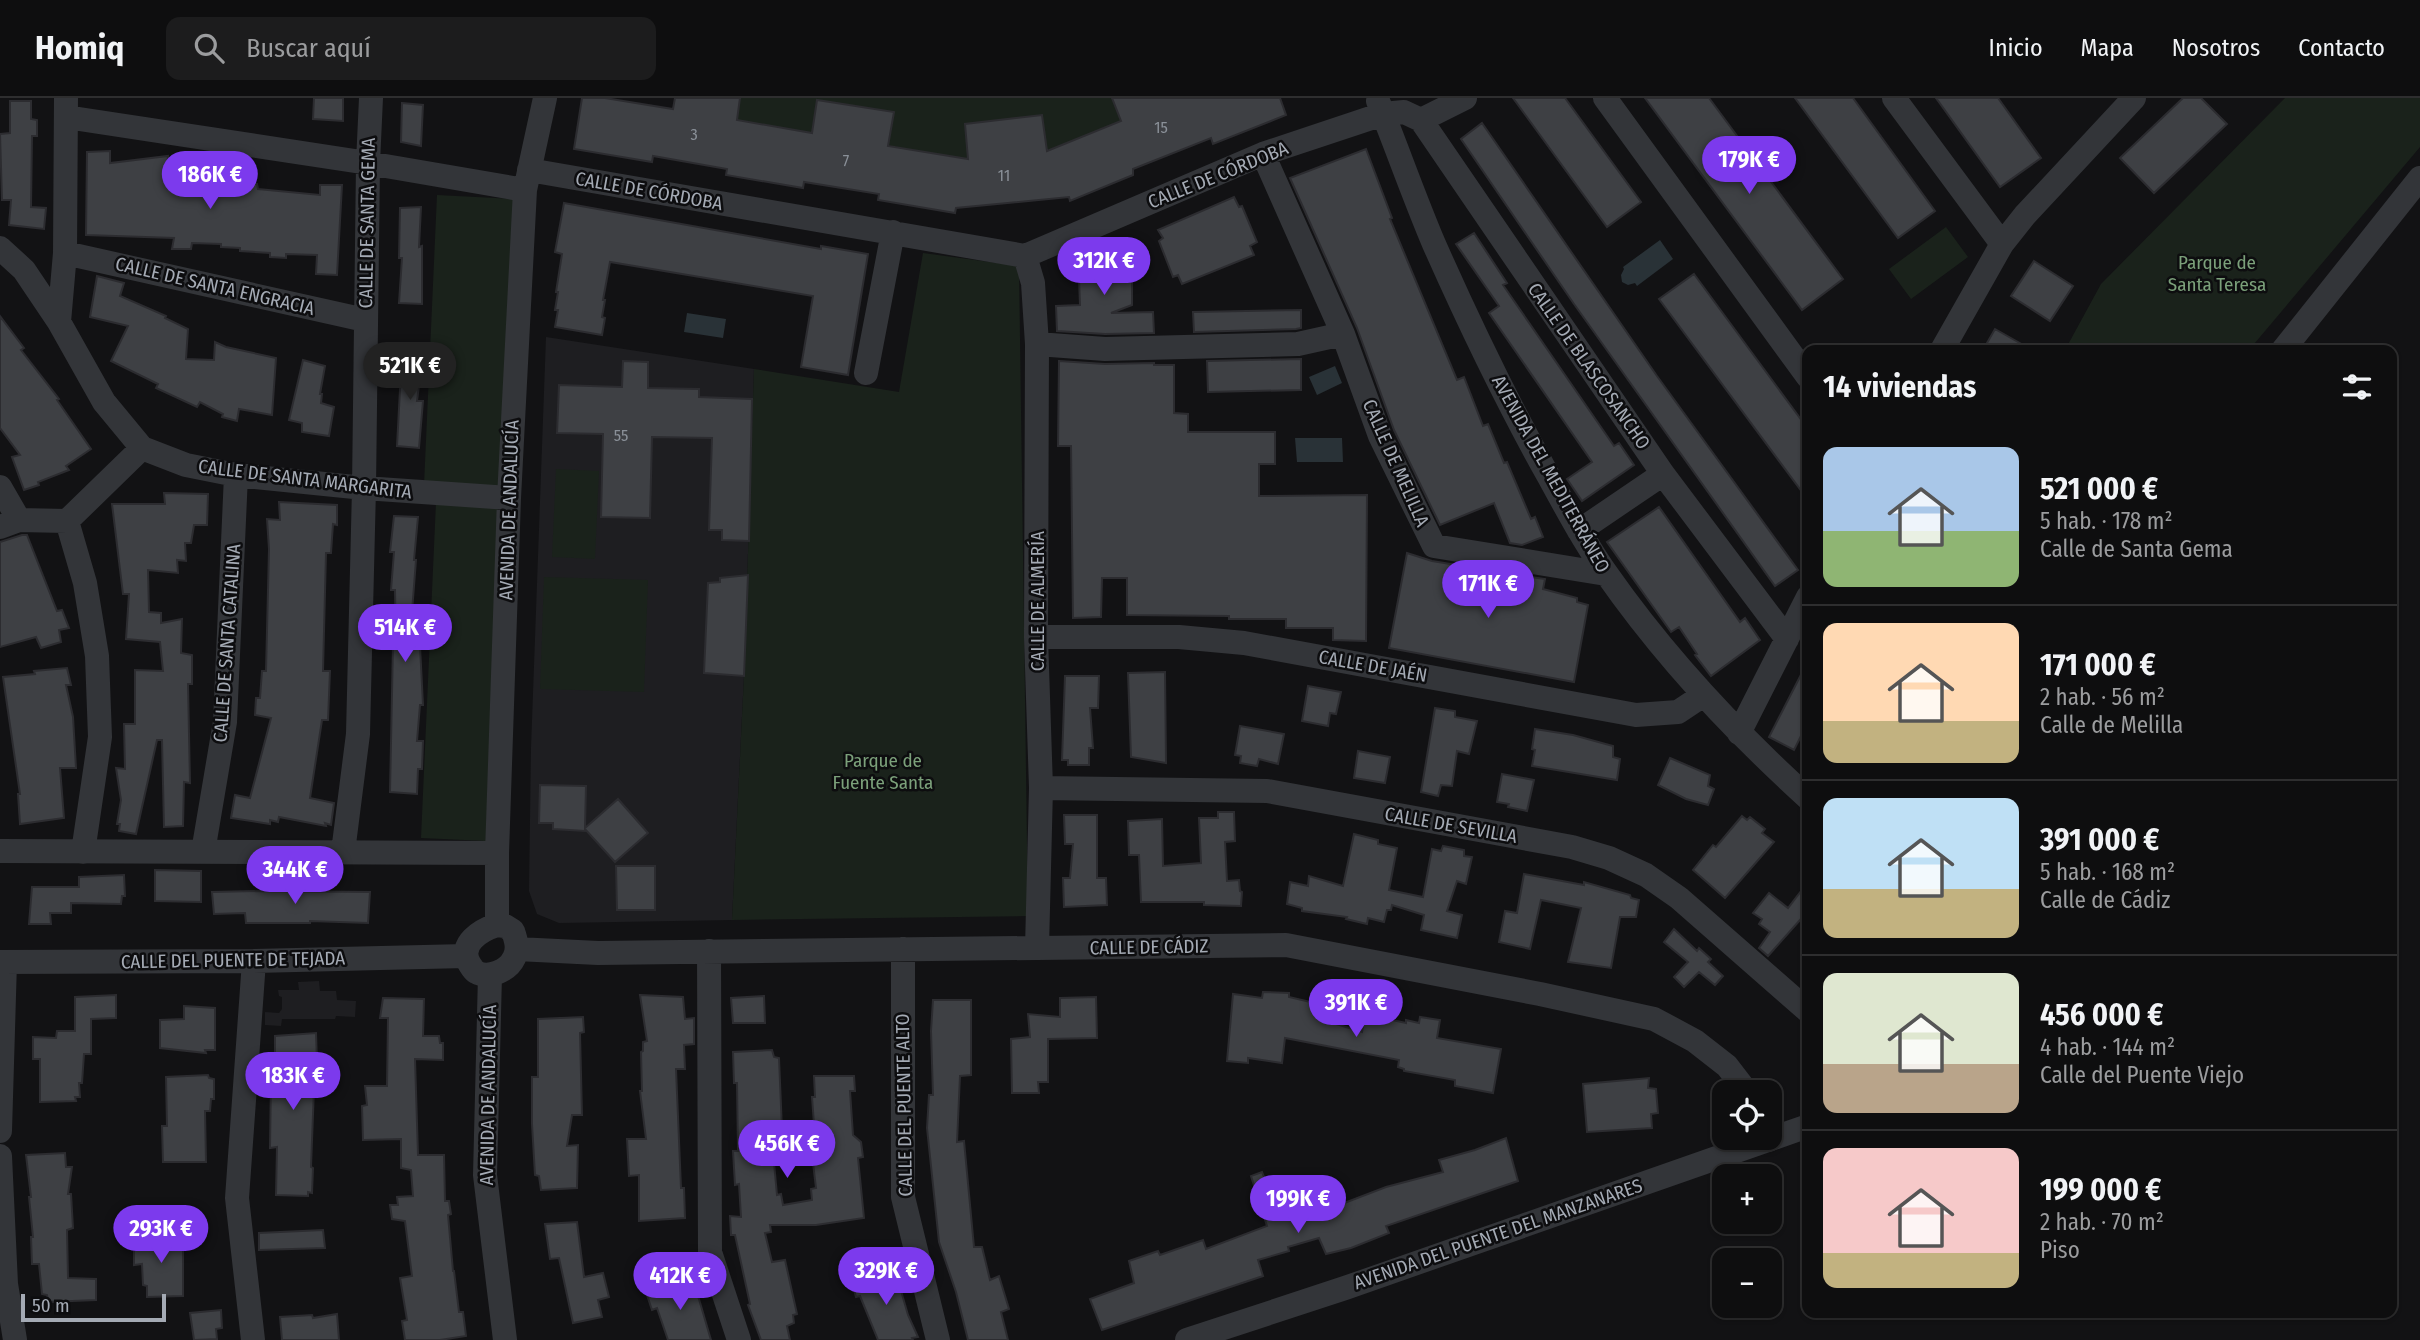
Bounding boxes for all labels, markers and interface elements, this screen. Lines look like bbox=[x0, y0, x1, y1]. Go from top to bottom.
search box bbox=[166, 17, 656, 80]
text: Homiq bbox=[35, 28, 124, 68]
icon: search bbox=[190, 29, 228, 67]
text: Buscar aquí bbox=[246, 33, 371, 64]
text: Inicio bbox=[1989, 34, 2043, 62]
text: Mapa bbox=[2081, 34, 2134, 62]
text: Nosotros bbox=[2172, 34, 2260, 62]
text: Contacto bbox=[2298, 34, 2385, 62]
house number: 15 bbox=[1154, 118, 1168, 137]
house number: 3 bbox=[690, 125, 698, 144]
street label: CALLE DE CÓRDOBA bbox=[1145, 136, 1291, 214]
pin: 179K € bbox=[1692, 136, 1806, 196]
street label: CALLE DE SANTA GEMA bbox=[354, 137, 380, 309]
text: 179K € bbox=[1718, 145, 1780, 173]
house number: 7 bbox=[843, 151, 850, 170]
pin: 186K € bbox=[153, 152, 267, 211]
text: 186K € bbox=[178, 160, 242, 188]
house number: 11 bbox=[998, 166, 1010, 185]
street label: CALLE DE CÓRDOBA bbox=[574, 167, 724, 215]
pin: 312K € bbox=[1047, 238, 1161, 297]
text: 312K € bbox=[1073, 246, 1135, 274]
park label: Parque de Santa Teresa bbox=[2168, 251, 2266, 296]
street label: CALLE DE SANTA ENGRACIA bbox=[113, 252, 317, 320]
street label: CALLE DE BLASCOSANCHO bbox=[1523, 278, 1655, 454]
pin: 521K € bbox=[353, 342, 467, 402]
text: 521K € bbox=[379, 351, 441, 379]
icon: filters bbox=[2338, 368, 2376, 406]
text: 14 viviendas bbox=[1823, 369, 1976, 405]
street label: AVENIDA DEL MEDITERRÁNEO bbox=[1487, 371, 1615, 577]
street label: CALLE DE MELILLA bbox=[1358, 396, 1434, 530]
street label: AVENIDA DE ANDALUCÍA bbox=[494, 419, 524, 601]
house number: 55 bbox=[614, 426, 628, 445]
street label: CALLE DE SANTA MARGARITA bbox=[197, 454, 413, 504]
text: 521 000 € bbox=[2040, 471, 2158, 507]
icon: home bbox=[1879, 475, 1963, 559]
text: 5 hab. · 178 m² bbox=[2040, 507, 2173, 535]
street label: CALLE DE ALMERÍA bbox=[1026, 531, 1049, 671]
text: Calle de Santa Gema bbox=[2040, 535, 2233, 563]
street label: CALLE DE SANTA CATALINA bbox=[209, 543, 245, 743]
pin: 171K € bbox=[1431, 560, 1545, 620]
text: 171K € bbox=[1458, 569, 1518, 597]
pin: 514K € bbox=[348, 604, 462, 664]
text: 514K € bbox=[374, 613, 436, 641]
street label: CALLE DE JAÉN bbox=[1317, 645, 1429, 687]
text: 171 000 € bbox=[2040, 647, 2156, 683]
icon: home bbox=[1879, 651, 1963, 735]
text: 2 hab. · 56 m² bbox=[2040, 683, 2165, 711]
text: Calle de Melilla bbox=[2040, 711, 2183, 739]
park label: Parque de Fuente Santa bbox=[833, 749, 933, 794]
street label: CALLE DE SEVILLA bbox=[1383, 802, 1519, 848]
text: 391 000 € bbox=[2040, 822, 2159, 858]
icon: home bbox=[1879, 826, 1963, 910]
pin: 344K € bbox=[238, 846, 352, 906]
text: 344K € bbox=[263, 855, 327, 883]
text: 5 hab. · 168 m² bbox=[2040, 858, 2175, 886]
text: Calle de Cádiz bbox=[2040, 886, 2170, 914]
street label: CALLE DE CÁDIZ bbox=[1089, 934, 1209, 960]
street label: CALLE DEL PUENTE DE TEJADA bbox=[121, 947, 345, 973]
pin: 391K € bbox=[1299, 979, 1413, 1039]
text: 391K € bbox=[1325, 988, 1387, 1016]
text: 456 000 € bbox=[2040, 997, 2163, 1033]
icon: home bbox=[1879, 1001, 1963, 1085]
street label: AVENIDA DE ANDALUCÍA bbox=[475, 1004, 501, 1186]
street label: CALLE DEL PUENTE ALTO bbox=[891, 1013, 917, 1197]
text: 4 hab. · 144 m² bbox=[2040, 1033, 2175, 1061]
pin: 183K € bbox=[236, 1052, 350, 1112]
text: 183K € bbox=[261, 1061, 325, 1089]
text: Calle del Puente Viejo bbox=[2040, 1061, 2244, 1089]
map controls bbox=[1712, 1080, 1782, 1318]
button: locate bbox=[1712, 1080, 1782, 1150]
pin: 456K € bbox=[730, 1121, 844, 1180]
text: 456K € bbox=[754, 1129, 820, 1157]
button: + bbox=[1712, 1164, 1782, 1234]
text: 199 000 € bbox=[2040, 1172, 2161, 1208]
street label: AVENIDA DEL PUENTE DEL MANZANARES bbox=[1351, 1174, 1645, 1294]
pin: 199K € bbox=[1241, 1176, 1355, 1235]
icon: home bbox=[1879, 1176, 1963, 1260]
text: 199K € bbox=[1266, 1184, 1330, 1212]
pin: 293K € bbox=[104, 1206, 218, 1265]
text: 2 hab. · 70 m² bbox=[2040, 1208, 2164, 1236]
text: 293K € bbox=[129, 1214, 193, 1242]
text: Piso bbox=[2040, 1236, 2080, 1264]
pin: 329K € bbox=[829, 1248, 943, 1307]
button: − bbox=[1712, 1248, 1782, 1318]
pin: 412K € bbox=[623, 1252, 737, 1312]
text: 329K € bbox=[854, 1256, 918, 1284]
text: 412K € bbox=[649, 1261, 711, 1289]
scale bar bbox=[21, 1291, 166, 1323]
text: 50 m bbox=[32, 1294, 70, 1317]

